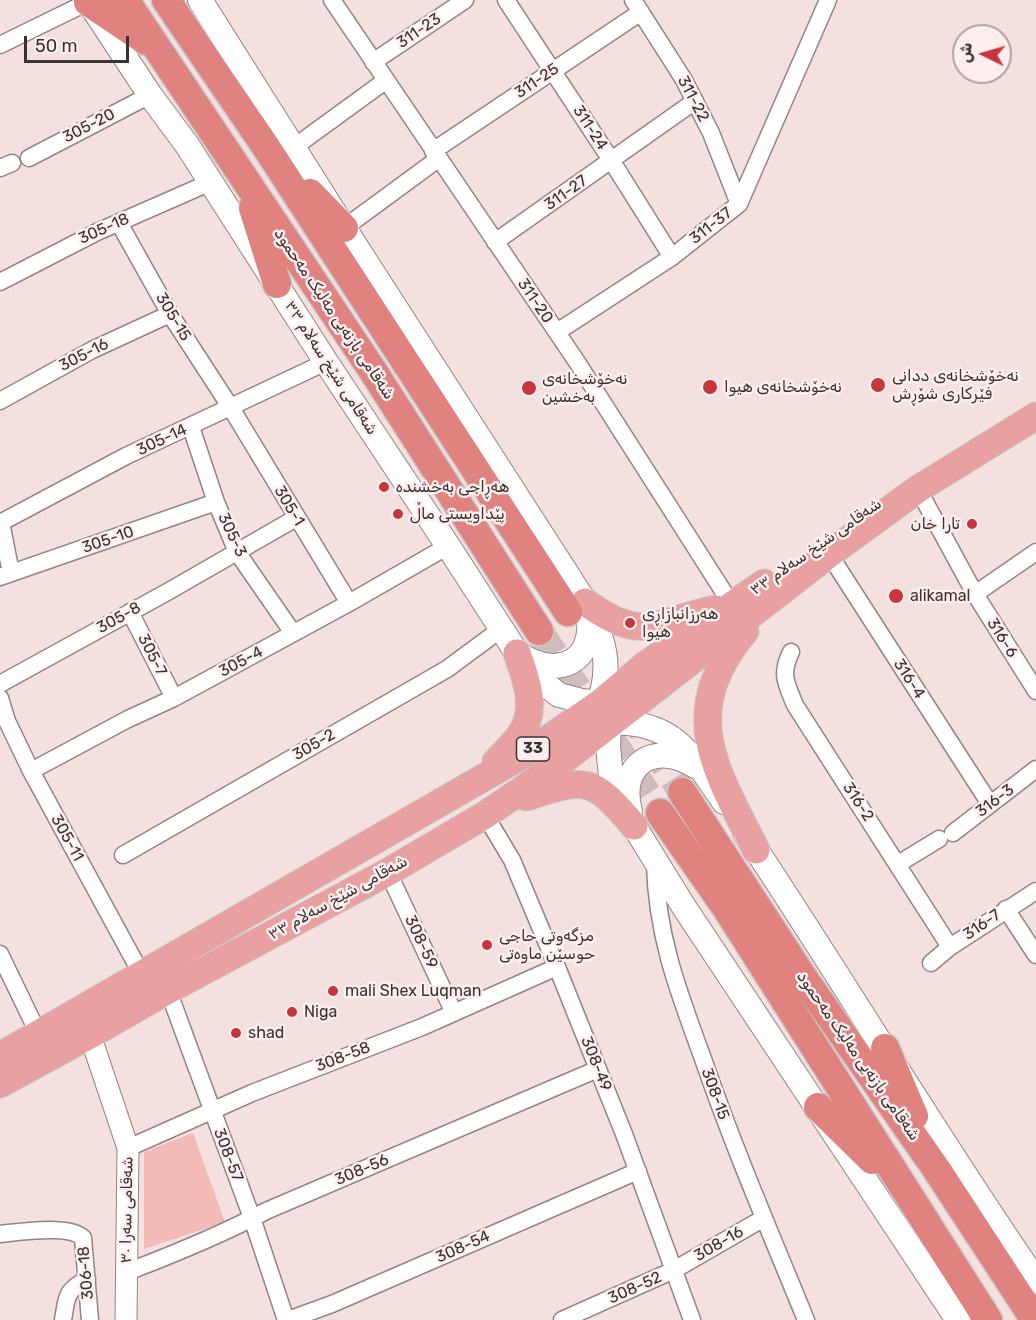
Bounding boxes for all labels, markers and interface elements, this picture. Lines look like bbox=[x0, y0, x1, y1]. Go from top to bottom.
street label: 311-23 bbox=[393, 9, 445, 53]
scale bar bbox=[27, 24, 132, 62]
north arrow bbox=[952, 24, 1012, 84]
text: 50 m bbox=[35, 35, 78, 57]
text: ش bbox=[955, 42, 976, 63]
street label: 311-25 bbox=[511, 59, 563, 103]
street label: 311-22 bbox=[673, 73, 713, 125]
street label: 311-24 bbox=[569, 102, 611, 154]
street label: 305-20 bbox=[60, 105, 118, 147]
street label: 311-27 bbox=[541, 171, 591, 215]
street label: 311-37 bbox=[686, 204, 736, 248]
street label: 305-18 bbox=[76, 209, 132, 249]
street label: شەقامی بازنەیی مەلیک مەحمود bbox=[269, 225, 399, 403]
street label: 311-20 bbox=[513, 275, 557, 327]
street label: 305-15 bbox=[151, 289, 195, 345]
street label: شەقامی شێخ سەلام ٣٣ bbox=[280, 297, 382, 439]
street label: 305-16 bbox=[56, 334, 112, 376]
place label: نەخۆشخانەی ددانی فێرکاری شۆڕش bbox=[892, 366, 1019, 404]
place label: نەخۆشخانەی بەخشین bbox=[542, 369, 628, 407]
marker: نەخۆشخانەی ددانی فێرکاری شۆڕش bbox=[869, 376, 887, 394]
place label: نەخۆشخانەی هیوا bbox=[724, 377, 842, 397]
marker: نەخۆشخانەی هیوا bbox=[701, 378, 719, 396]
marker: نەخۆشخانەی بەخشین bbox=[520, 379, 538, 397]
street label: 305-14 bbox=[134, 420, 190, 460]
place label: هەڕاجی بەخشندە bbox=[396, 477, 509, 497]
marker: هەڕاجی بەخشندە bbox=[377, 480, 391, 494]
street label: 305-1 bbox=[270, 483, 308, 529]
street label: شەقامی شێخ سەلام ٣٣ bbox=[747, 494, 885, 600]
place label: پێداویستی ماڵ bbox=[410, 504, 505, 524]
marker: پێداویستی ماڵ bbox=[391, 507, 405, 521]
street label: 305-3 bbox=[214, 510, 250, 560]
place label: تارا خان bbox=[911, 514, 960, 534]
marker: تارا خان bbox=[965, 517, 979, 531]
street label: 305-10 bbox=[80, 522, 136, 558]
place label: alikamal bbox=[910, 586, 970, 606]
marker: alikamal bbox=[887, 587, 905, 605]
street label: 305-8 bbox=[94, 598, 144, 638]
place label: هەرزانبازاڕی هیوا bbox=[642, 604, 718, 642]
street label: 316-6 bbox=[982, 615, 1022, 661]
marker: هەرزانبازاڕی هیوا bbox=[623, 616, 637, 630]
street label: 305-7 bbox=[133, 631, 171, 679]
street label: 305-4 bbox=[216, 643, 266, 681]
street label: 316-4 bbox=[889, 656, 929, 702]
street label: 305-2 bbox=[289, 725, 339, 765]
road number: 33 bbox=[516, 737, 550, 761]
street label: 316-2 bbox=[838, 779, 878, 825]
street label: 316-3 bbox=[972, 780, 1018, 822]
street label: 305-11 bbox=[46, 811, 88, 865]
street label: شەقامی شێخ سەلام ٣٣ bbox=[265, 852, 411, 944]
street label: 316-7 bbox=[960, 906, 1004, 944]
street label: 308-59 bbox=[400, 912, 442, 972]
place label: مزگەوتی حاجی حوسێن ماوەتی bbox=[499, 926, 595, 964]
marker: مزگەوتی حاجی حوسێن ماوەتی bbox=[480, 938, 494, 952]
street label: شەقامی بازنەیی مەلیک مەحمود bbox=[792, 968, 924, 1144]
place label: mali Shex Luqman bbox=[345, 981, 481, 1001]
marker: mali Shex Luqman bbox=[326, 984, 340, 998]
place label: Niga bbox=[304, 1002, 337, 1022]
marker: Niga bbox=[285, 1005, 299, 1019]
place label: shad bbox=[248, 1023, 284, 1043]
marker: shad bbox=[229, 1026, 243, 1040]
street label: 308-49 bbox=[576, 1034, 616, 1094]
street label: 308-58 bbox=[313, 1038, 373, 1076]
street label: 308-15 bbox=[697, 1066, 733, 1122]
street label: 308-57 bbox=[209, 1126, 247, 1184]
street label: 308-56 bbox=[332, 1150, 392, 1190]
street label: شەقامی سەرا ٣٠ bbox=[116, 1156, 138, 1264]
street label: 308-16 bbox=[691, 1222, 747, 1266]
street label: 308-54 bbox=[433, 1227, 493, 1267]
street label: 306-18 bbox=[74, 1245, 98, 1301]
street label: 308-52 bbox=[605, 1268, 665, 1308]

